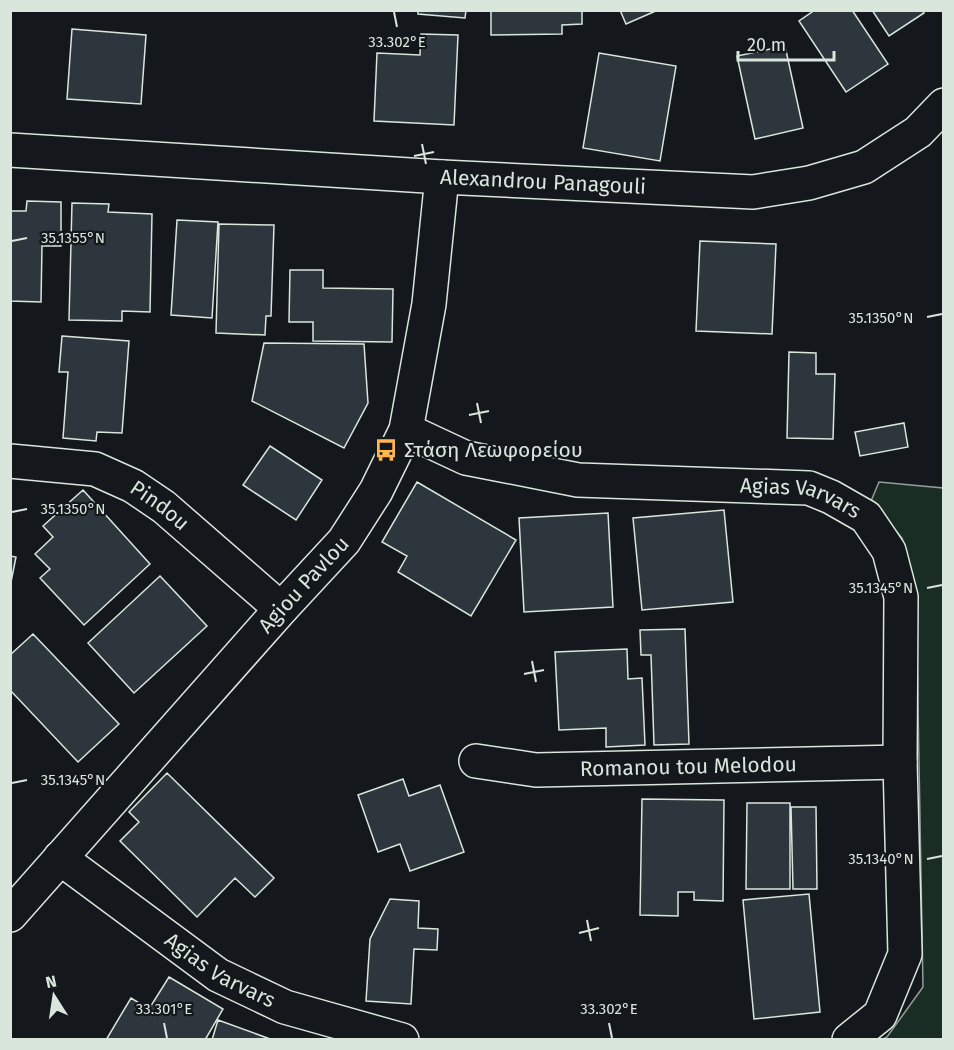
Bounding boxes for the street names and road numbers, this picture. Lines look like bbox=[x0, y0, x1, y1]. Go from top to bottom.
street label: Alexandrou Panagouli bbox=[439, 164, 647, 200]
street label: Agias Varvars bbox=[740, 473, 866, 524]
street label: Pindou bbox=[125, 475, 195, 536]
street label: Agiou Pavlou bbox=[253, 531, 355, 638]
street label: Romanou tou Melodou bbox=[580, 751, 797, 782]
street label: Agias Varvars bbox=[160, 927, 280, 1013]

